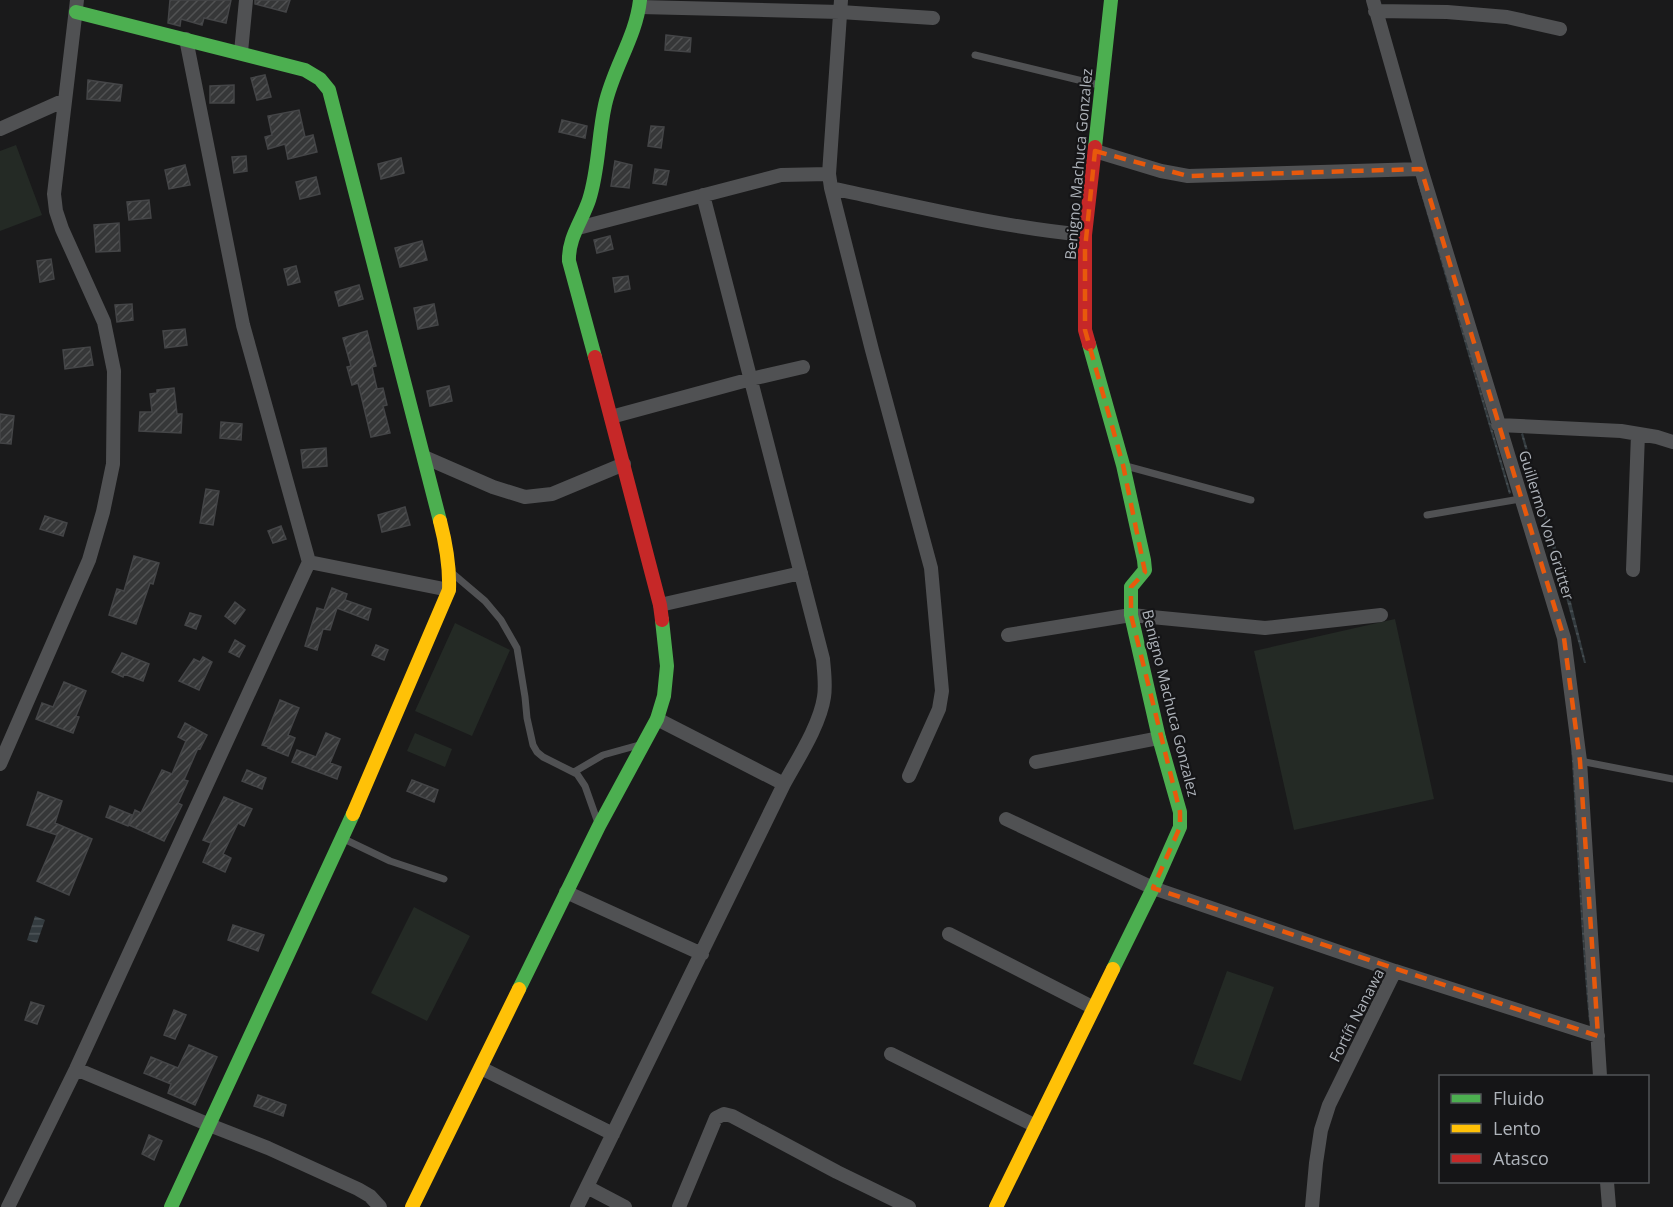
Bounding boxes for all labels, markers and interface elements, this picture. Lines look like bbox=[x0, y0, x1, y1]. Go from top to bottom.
street label: Benigno Machuca Gonzalez bbox=[1060, 68, 1096, 260]
street label: Guillermo Von Grütter bbox=[1515, 448, 1579, 602]
street label: Benigno Machuca Gonzalez bbox=[1138, 607, 1204, 799]
street label: Fortíñ Nanawa bbox=[1324, 965, 1388, 1065]
legend bbox=[1439, 1075, 1649, 1183]
text: Fluido bbox=[1493, 1086, 1544, 1110]
text: Lento bbox=[1493, 1116, 1541, 1140]
text: Atasco bbox=[1493, 1146, 1549, 1170]

